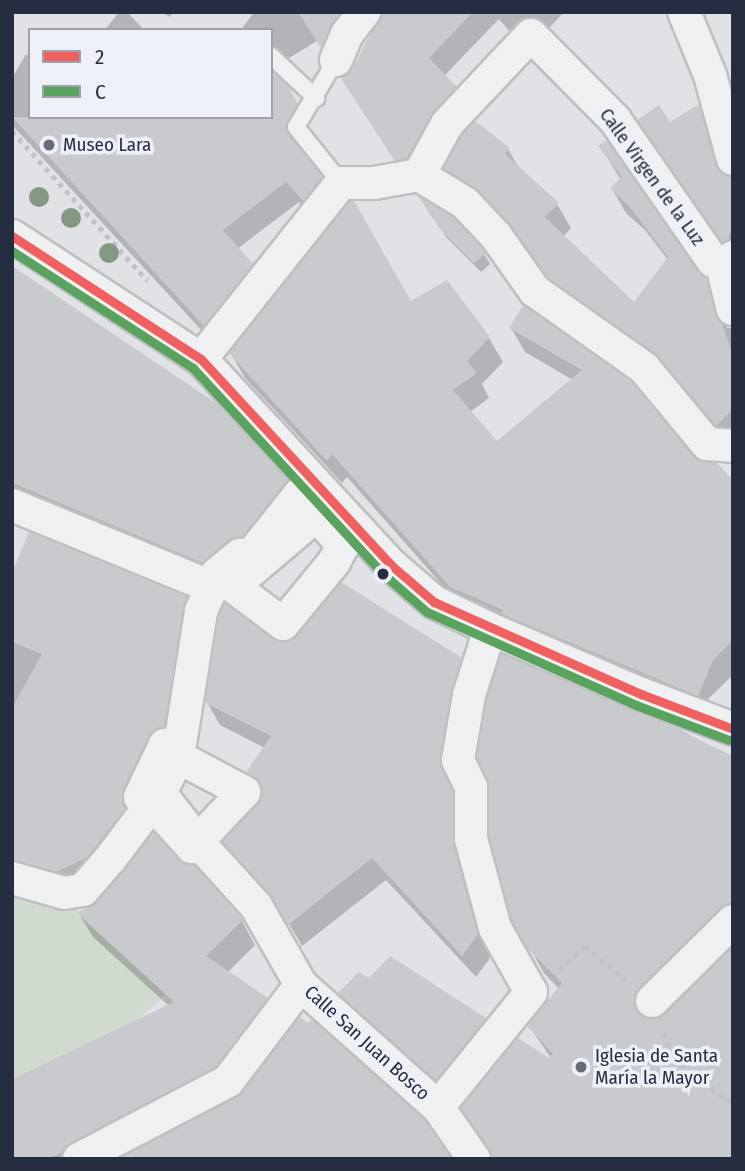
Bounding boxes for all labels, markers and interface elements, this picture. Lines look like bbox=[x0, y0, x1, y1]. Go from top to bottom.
legend bbox=[28, 28, 273, 119]
text: 2 bbox=[95, 44, 104, 70]
text: C bbox=[95, 79, 106, 105]
street label: Calle Virgen de la Luz bbox=[595, 104, 709, 250]
place label: Museo Lara bbox=[63, 134, 151, 156]
marker: Museo Lara bbox=[41, 137, 57, 153]
unlabelled marker bbox=[376, 567, 390, 581]
street label: Calle San Juan Bosco bbox=[300, 981, 434, 1105]
place label: Iglesia de Santa María la Mayor bbox=[595, 1045, 718, 1089]
marker: Iglesia de Santa María la Mayor bbox=[573, 1059, 589, 1075]

